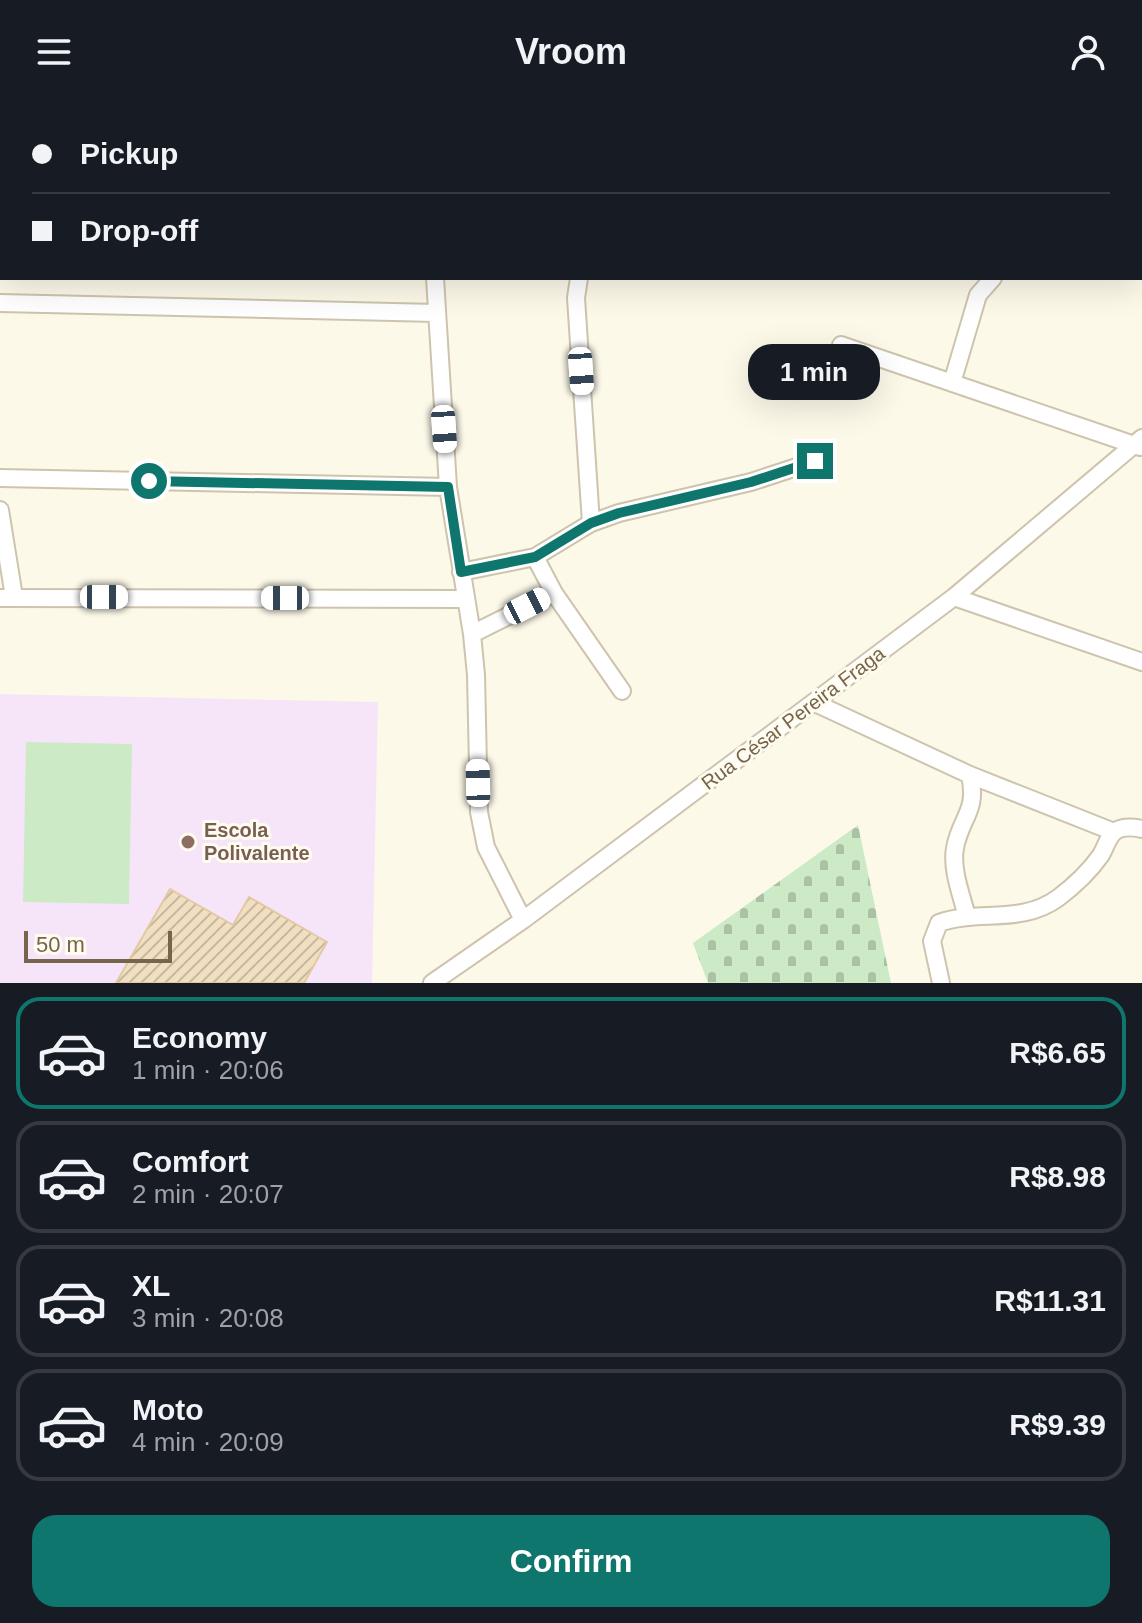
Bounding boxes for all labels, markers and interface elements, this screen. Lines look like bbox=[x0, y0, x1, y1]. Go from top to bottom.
icon: menu bbox=[32, 30, 76, 74]
icon: person bbox=[1066, 30, 1110, 74]
text: Vroom bbox=[515, 31, 627, 72]
text: Pickup bbox=[80, 137, 178, 170]
text: Drop-off bbox=[80, 214, 198, 247]
callout: 1 min bbox=[749, 345, 881, 401]
car bbox=[567, 346, 595, 396]
text: 1 min bbox=[780, 357, 848, 387]
car bbox=[430, 404, 458, 454]
route end bbox=[797, 443, 833, 479]
route start bbox=[131, 463, 167, 499]
car bbox=[500, 584, 554, 628]
car bbox=[80, 585, 128, 609]
car bbox=[261, 586, 309, 610]
street label: Rua César Pereira Fraga bbox=[697, 641, 890, 794]
car bbox=[466, 759, 490, 807]
place label: Escola Polivalente bbox=[204, 819, 310, 864]
marker: Escola Polivalente bbox=[179, 833, 197, 851]
scale bar bbox=[24, 927, 172, 963]
text: 50 m bbox=[36, 932, 85, 957]
icon: car bbox=[36, 1017, 108, 1089]
text: Economy bbox=[132, 1021, 267, 1054]
text: R$6.65 bbox=[1009, 1036, 1106, 1069]
text: 1 min · 20:06 bbox=[132, 1055, 284, 1085]
icon: car bbox=[36, 1141, 108, 1213]
text: Comfort bbox=[132, 1145, 249, 1178]
text: R$8.98 bbox=[1009, 1160, 1106, 1193]
text: 2 min · 20:07 bbox=[132, 1179, 284, 1209]
icon: car bbox=[36, 1265, 108, 1337]
text: XL bbox=[132, 1269, 170, 1302]
text: R$11.31 bbox=[994, 1284, 1106, 1317]
text: 3 min · 20:08 bbox=[132, 1303, 284, 1333]
icon: car bbox=[36, 1389, 108, 1461]
text: Moto bbox=[132, 1393, 204, 1426]
text: R$9.39 bbox=[1009, 1408, 1106, 1441]
text: 4 min · 20:09 bbox=[132, 1427, 284, 1457]
button: Confirm bbox=[32, 1515, 1110, 1607]

